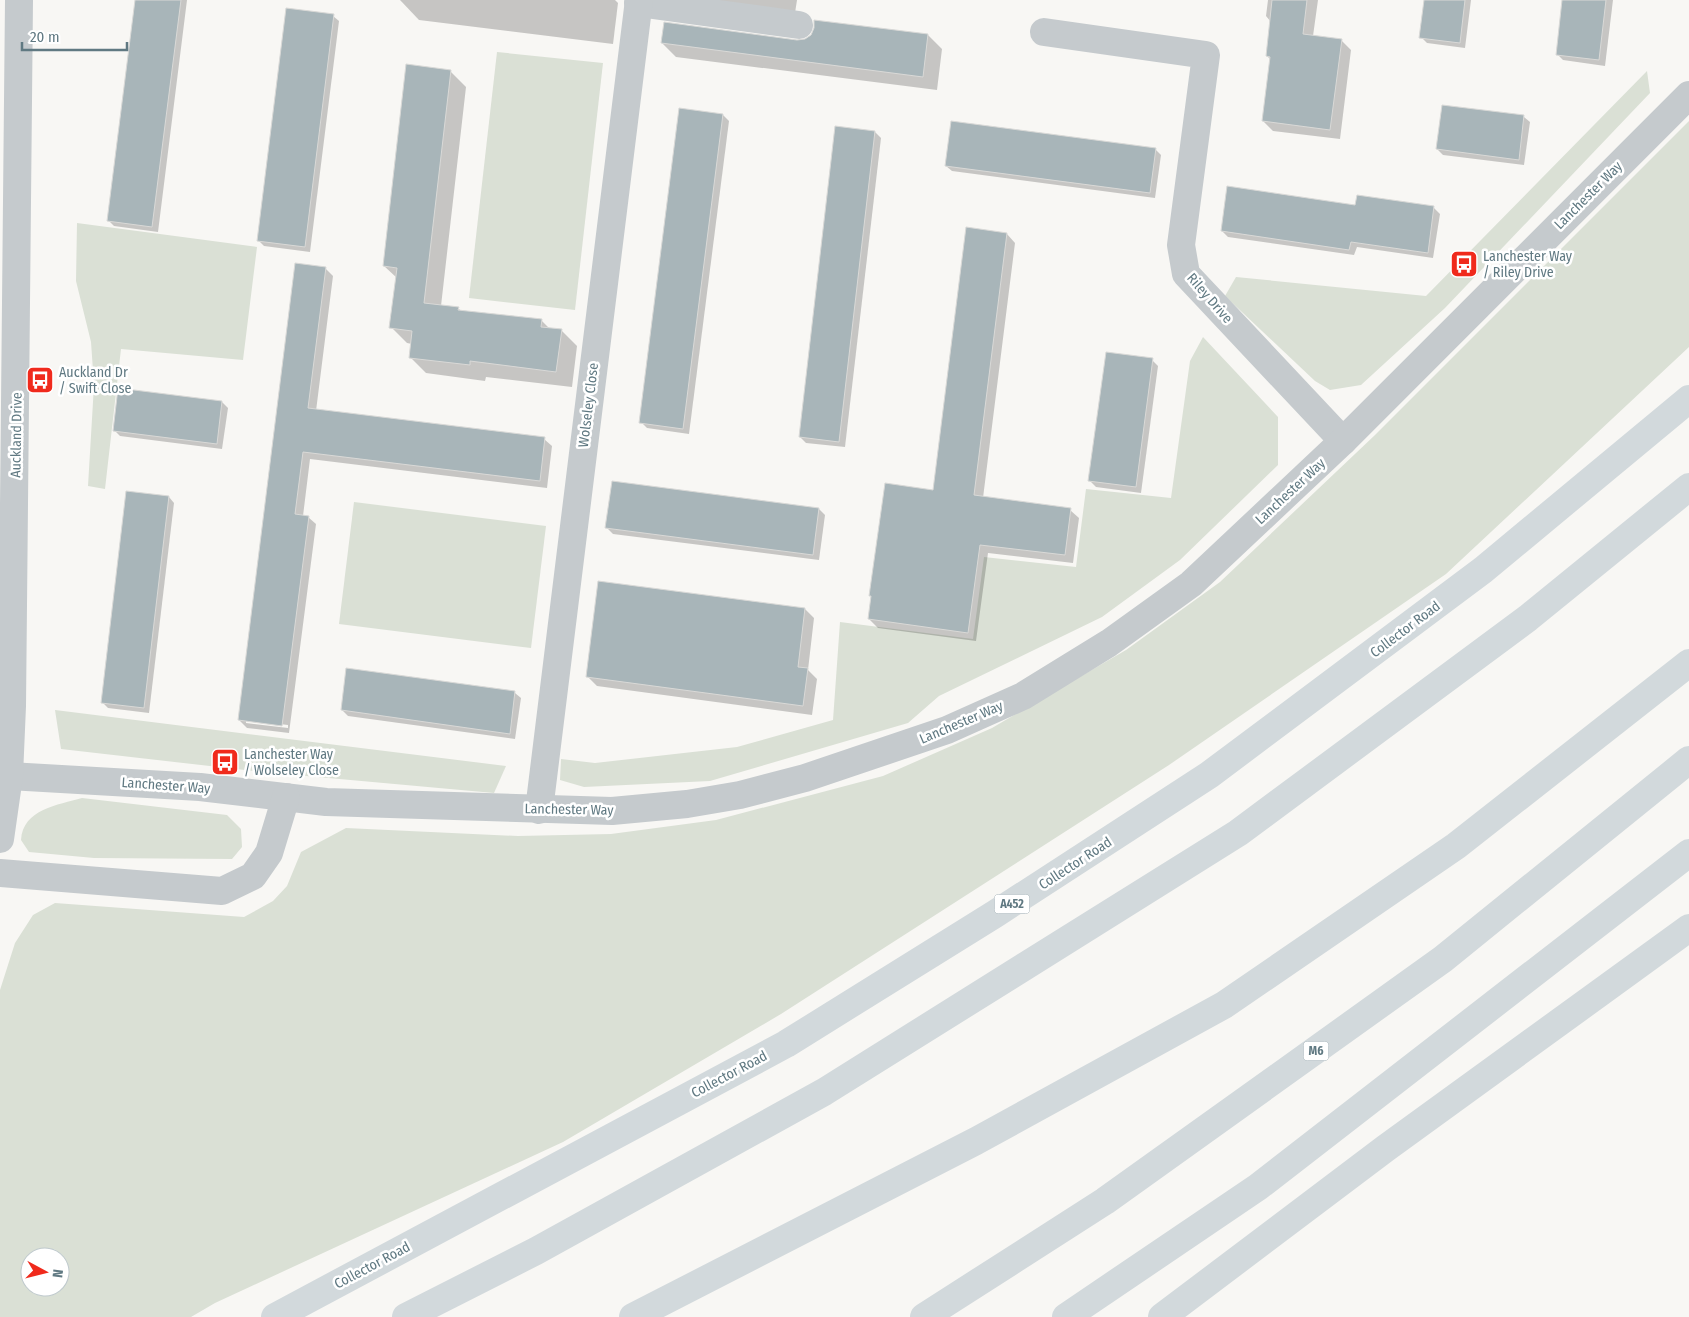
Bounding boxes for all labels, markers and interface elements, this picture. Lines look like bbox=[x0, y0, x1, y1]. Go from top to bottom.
scale bar bbox=[22, 20, 128, 52]
text: 20 m bbox=[30, 28, 60, 46]
street label: Lanchester Way bbox=[1551, 157, 1626, 233]
place label: Lanchester Way / Riley Drive bbox=[1483, 248, 1573, 281]
bus stop icon: Lanchester Way / Riley Drive bbox=[1449, 249, 1479, 279]
street label: Riley Drive bbox=[1183, 270, 1236, 327]
street label: Wolseley Close bbox=[575, 362, 602, 448]
place label: Auckland Dr / Swift Close bbox=[59, 364, 132, 397]
bus stop icon: Auckland Dr / Swift Close bbox=[25, 365, 55, 395]
street label: Auckland Drive bbox=[7, 392, 26, 478]
street label: Lanchester Way bbox=[1252, 454, 1329, 528]
street label: Collector Road bbox=[1367, 598, 1444, 661]
street label: Lanchester Way bbox=[917, 697, 1006, 748]
place label: Lanchester Way / Wolseley Close bbox=[244, 746, 339, 779]
bus stop icon: Lanchester Way / Wolseley Close bbox=[210, 747, 240, 777]
street label: Lanchester Way bbox=[121, 774, 212, 797]
street label: Lanchester Way bbox=[524, 800, 614, 819]
street label: Collector Road bbox=[1036, 834, 1115, 893]
road number: A452 bbox=[994, 894, 1030, 914]
road number: M6 bbox=[1304, 1042, 1328, 1060]
street label: Collector Road bbox=[688, 1047, 770, 1102]
street label: Collector Road bbox=[331, 1238, 413, 1293]
north arrow bbox=[20, 1247, 70, 1297]
text: N bbox=[48, 1268, 66, 1279]

